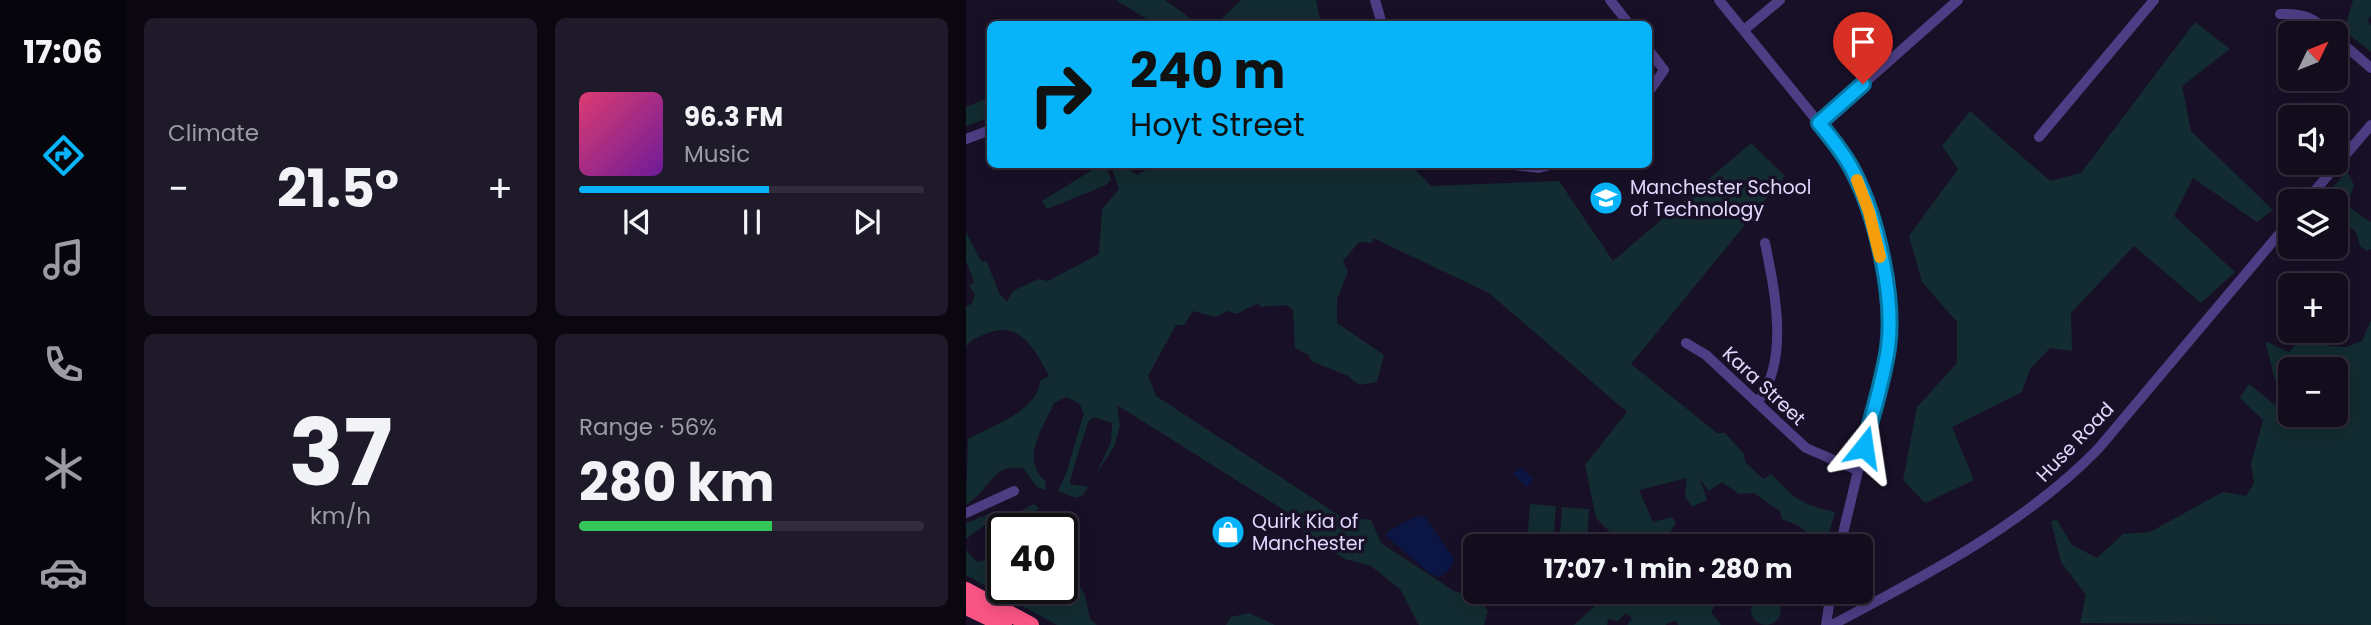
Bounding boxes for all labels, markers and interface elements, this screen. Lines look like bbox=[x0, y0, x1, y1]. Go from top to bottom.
pin bbox=[1833, 12.0, 1893, 84]
north arrow bbox=[2278, 21, 2348, 91]
map controls bbox=[2278, 21, 2348, 427]
icon: arrive bbox=[1844, 23, 1882, 61]
text: 17:06 bbox=[23, 29, 103, 74]
text: 240 m bbox=[1130, 37, 1285, 105]
icon: right bbox=[1015, 49, 1106, 140]
text: 96.3 FM bbox=[684, 99, 783, 135]
text: Hoyt Street bbox=[1130, 102, 1305, 147]
button: sound bbox=[2278, 105, 2348, 175]
text: Climate bbox=[168, 117, 259, 149]
icon: directions bbox=[39, 131, 88, 180]
text: Music bbox=[684, 138, 750, 170]
text: 21.5° bbox=[277, 152, 399, 225]
text: − bbox=[168, 162, 189, 215]
text: + bbox=[487, 162, 513, 215]
place label: Manchester School of Technology bbox=[1630, 174, 1811, 223]
school or university icon: Manchester School of Technology bbox=[1587, 179, 1625, 217]
button: layers bbox=[2278, 189, 2348, 259]
icon: previous bbox=[618, 203, 656, 241]
icon: pause bbox=[733, 203, 771, 241]
icon: next bbox=[848, 203, 886, 241]
icon: music bbox=[39, 235, 88, 284]
button: + bbox=[2278, 273, 2348, 343]
icon: phone bbox=[39, 340, 88, 389]
street label: Kara Street bbox=[1716, 340, 1812, 432]
button: − bbox=[2278, 357, 2348, 427]
text: 37 bbox=[289, 389, 392, 517]
street label: Huse Road bbox=[2030, 396, 2120, 488]
position arrow bbox=[1827, 410, 1901, 484]
text: Range · 56% bbox=[579, 411, 717, 443]
icon: climate bbox=[39, 444, 88, 493]
text: 280 km bbox=[579, 446, 775, 519]
text: km/h bbox=[310, 500, 371, 532]
place label: Quirk Kia of Manchester bbox=[1252, 508, 1365, 557]
speed limit sign: 40 bbox=[987, 513, 1078, 604]
shop icon: Quirk Kia of Manchester bbox=[1209, 513, 1247, 551]
icon: car bbox=[39, 548, 88, 597]
text: 17:07 · 1 min · 280 m bbox=[1543, 551, 1793, 587]

